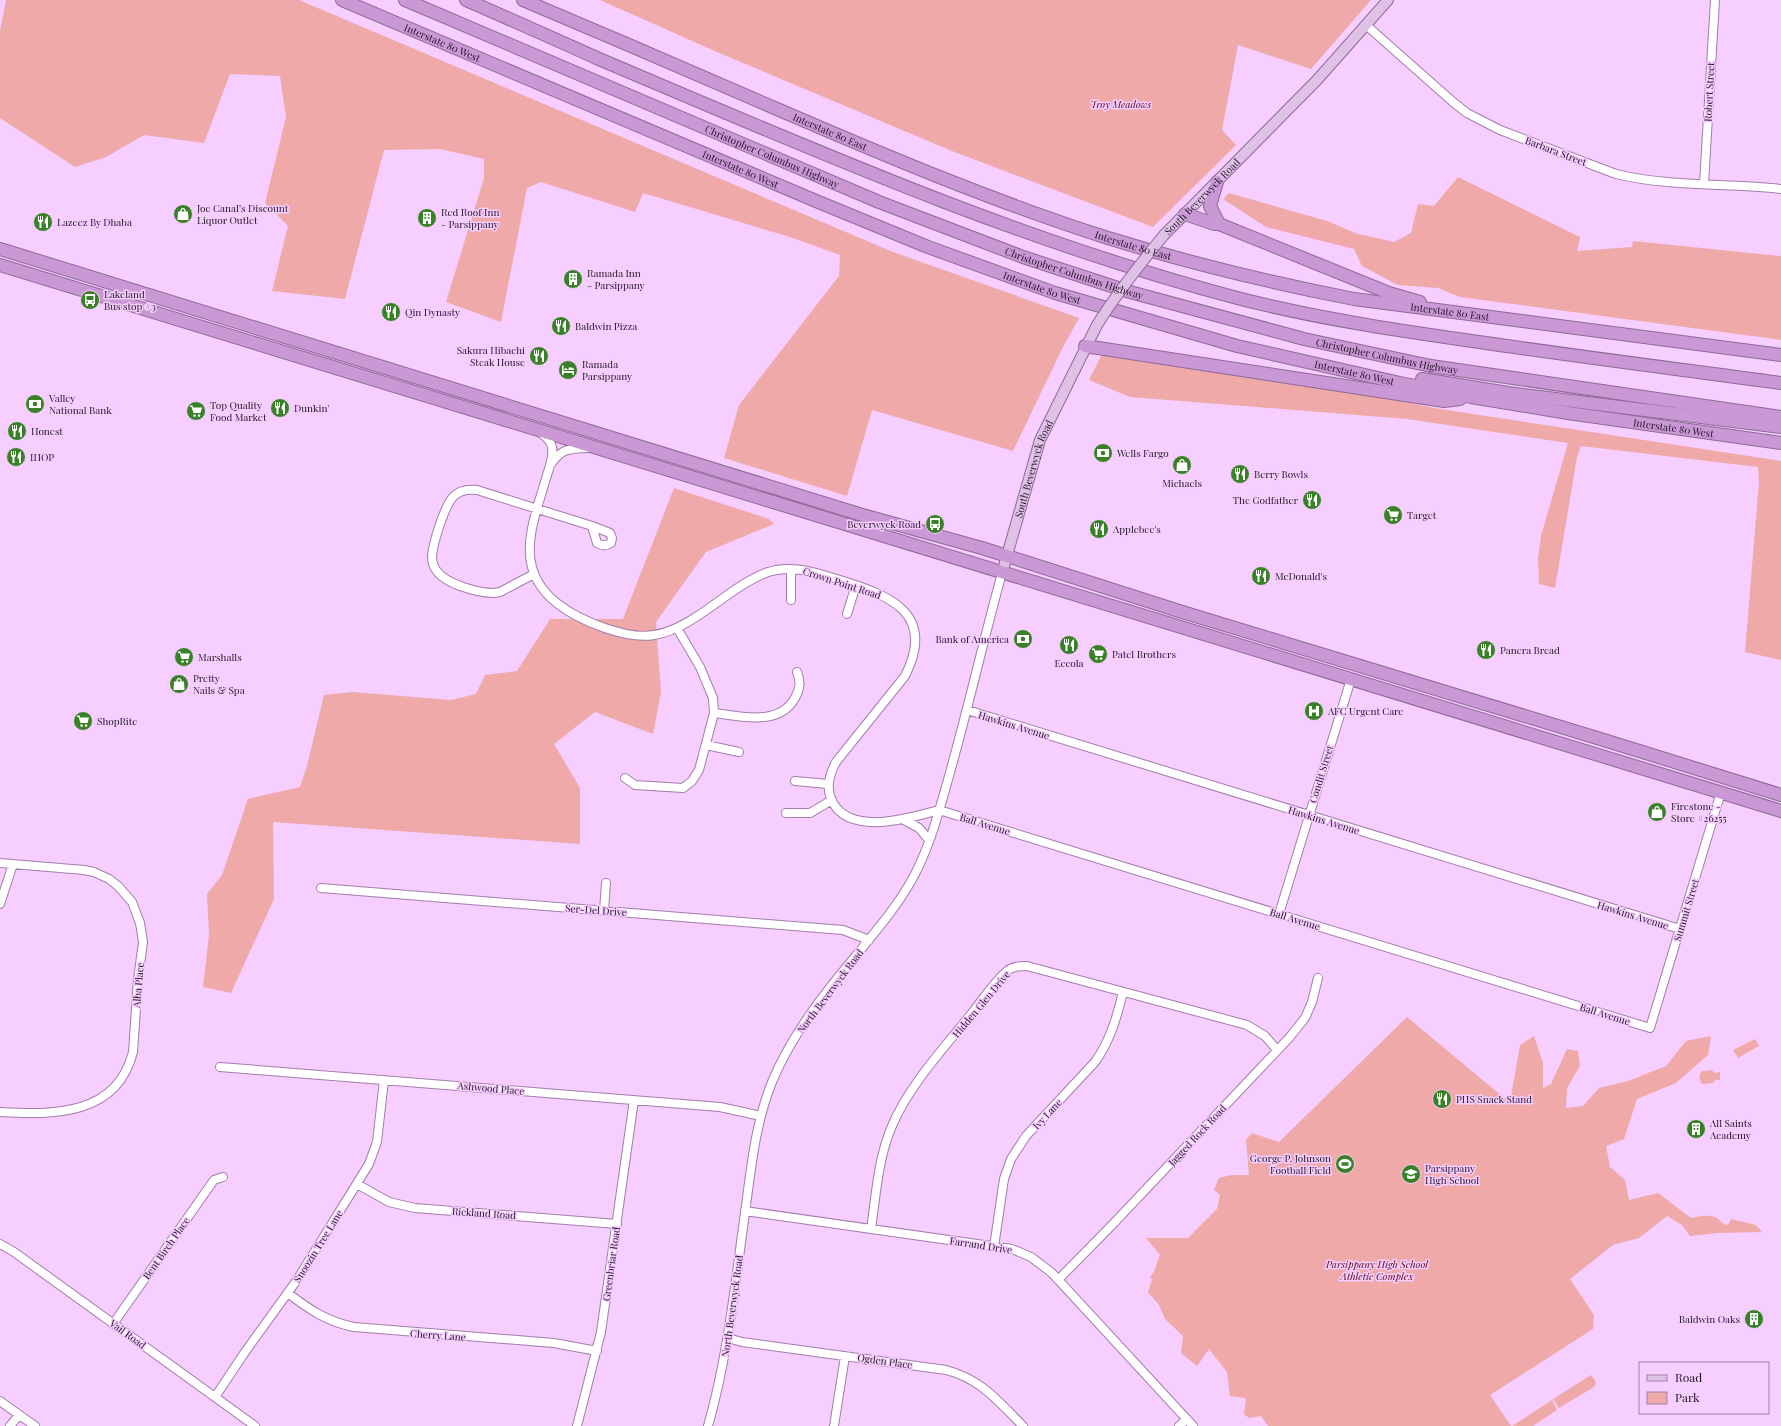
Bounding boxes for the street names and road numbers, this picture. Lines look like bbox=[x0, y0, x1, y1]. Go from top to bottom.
street label: Interstate 80 West bbox=[402, 20, 483, 65]
street label: Robert Street bbox=[1700, 61, 1718, 122]
street label: Interstate 80 East bbox=[791, 110, 870, 154]
street label: Christopher Columbus Highway bbox=[703, 122, 841, 191]
street label: Barbara Street bbox=[1523, 133, 1589, 169]
street label: Interstate 80 West bbox=[700, 147, 781, 192]
street label: South Beverwyck Road bbox=[1161, 155, 1243, 238]
street label: Interstate 80 East bbox=[1093, 227, 1174, 263]
street label: Christopher Columbus Highway bbox=[1003, 244, 1145, 302]
street label: Interstate 80 West bbox=[1001, 268, 1083, 307]
street label: Interstate 80 East bbox=[1410, 299, 1491, 324]
street label: Christopher Columbus Highway bbox=[1315, 335, 1459, 377]
street label: Interstate 80 West bbox=[1313, 357, 1396, 389]
street label: Interstate 80 West bbox=[1632, 415, 1715, 441]
street label: South Beverwyck Road bbox=[1011, 417, 1056, 519]
street label: Crown Point Road bbox=[801, 564, 883, 602]
street label: Hawkins Avenue bbox=[977, 707, 1051, 743]
street label: Condit Street bbox=[1306, 743, 1337, 805]
street label: Hawkins Avenue bbox=[1287, 802, 1361, 838]
street label: Ball Avenue bbox=[958, 810, 1012, 838]
street label: Summit Street bbox=[1670, 877, 1702, 943]
street label: Hawkins Avenue bbox=[1596, 897, 1670, 933]
street label: Ser-Del Drive bbox=[565, 901, 627, 919]
street label: Ball Avenue bbox=[1268, 905, 1322, 933]
street label: North Beverwyck Road bbox=[794, 946, 867, 1036]
street label: Alba Place bbox=[129, 962, 147, 1009]
street label: Hidden Glen Drive bbox=[949, 968, 1013, 1040]
street label: Ball Avenue bbox=[1578, 1000, 1632, 1028]
street label: Ashwood Place bbox=[456, 1078, 525, 1098]
street label: Ivy Lane bbox=[1029, 1096, 1065, 1132]
street label: Jagged Rock Road bbox=[1164, 1101, 1229, 1169]
street label: Rickland Road bbox=[451, 1204, 517, 1222]
street label: Snoozin Tree Lane bbox=[290, 1207, 346, 1285]
street label: Bent Birch Place bbox=[139, 1214, 193, 1282]
street label: Greenbriar Road bbox=[599, 1226, 623, 1302]
street label: Farrand Drive bbox=[949, 1233, 1013, 1257]
street label: North Beverwyck Road bbox=[718, 1254, 746, 1358]
street label: Vail Road bbox=[106, 1315, 149, 1352]
street label: Cherry Lane bbox=[410, 1326, 466, 1344]
street label: Ogden Place bbox=[857, 1350, 913, 1372]

